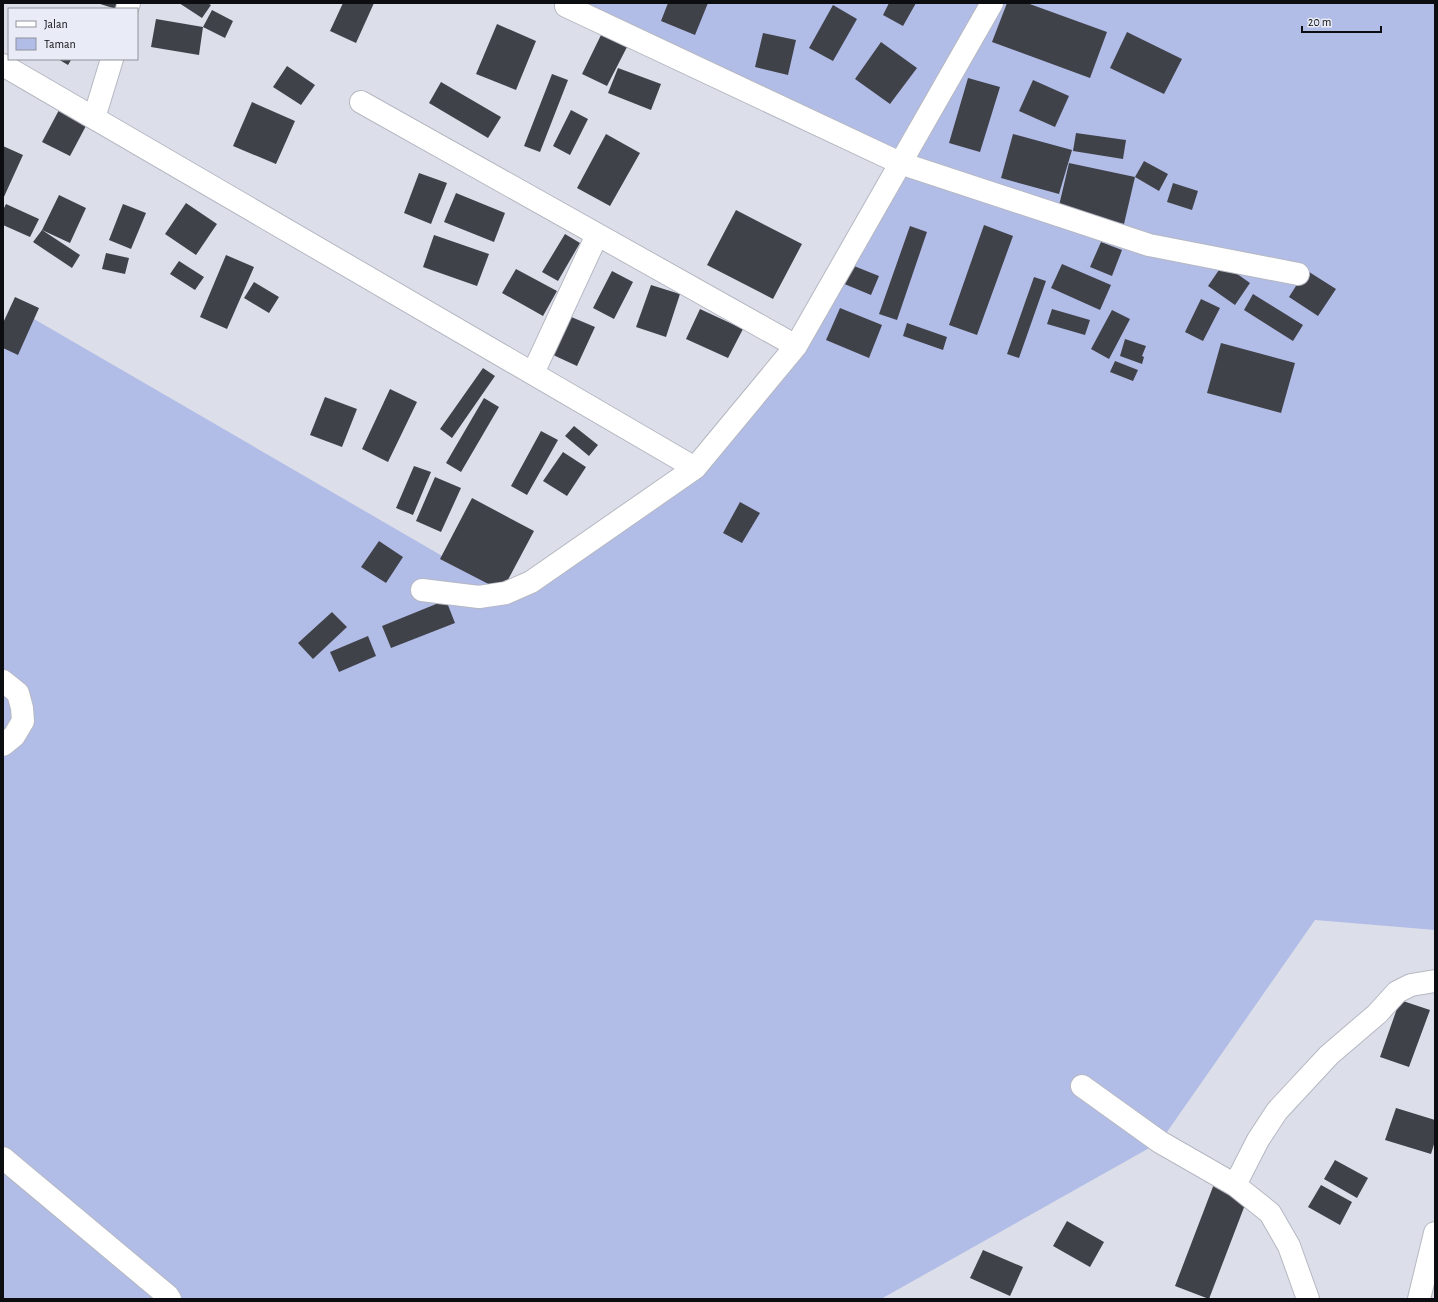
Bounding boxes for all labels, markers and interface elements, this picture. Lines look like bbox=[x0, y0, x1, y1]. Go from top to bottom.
legend bbox=[8, 8, 138, 60]
scale bar bbox=[1302, 8, 1381, 34]
text: 20 m bbox=[1308, 16, 1331, 28]
text: Jalan bbox=[44, 18, 68, 30]
text: Taman bbox=[44, 38, 76, 50]

